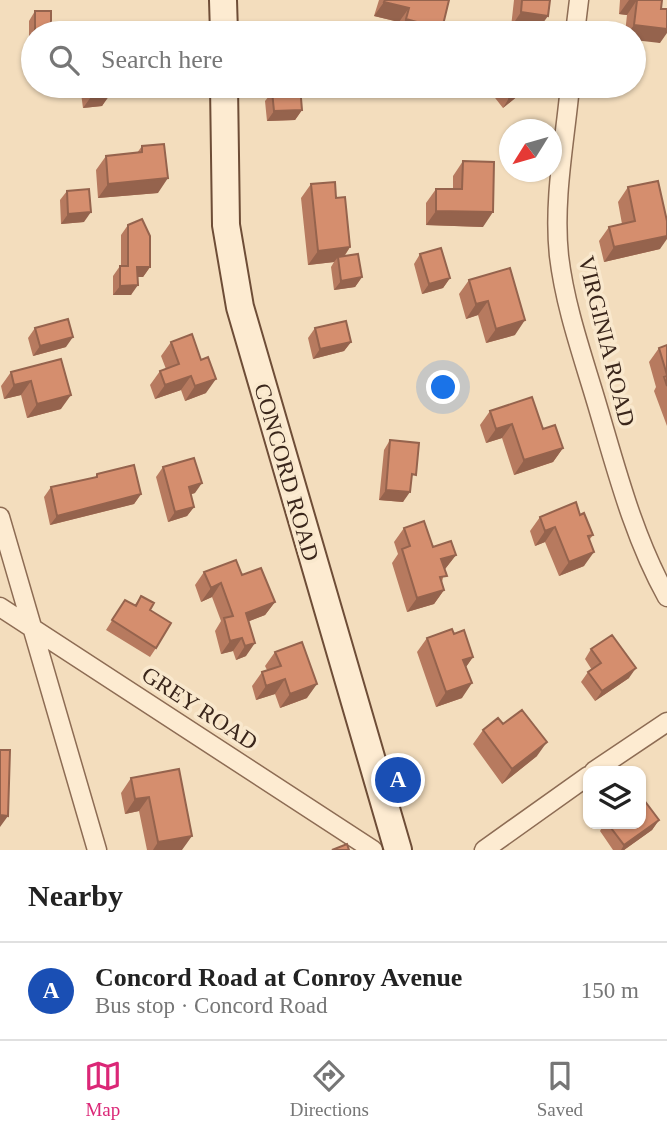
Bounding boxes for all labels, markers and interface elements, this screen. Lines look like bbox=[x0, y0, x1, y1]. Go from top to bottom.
search box bbox=[21, 21, 646, 98]
icon: search bbox=[45, 41, 83, 79]
text: Search here bbox=[101, 45, 223, 74]
north arrow bbox=[499, 119, 562, 182]
street label: VIRGINIA ROAD bbox=[573, 253, 640, 429]
your location bbox=[426, 370, 460, 404]
street label: CONCORD ROAD bbox=[249, 381, 324, 564]
street label: GREY ROAD bbox=[137, 662, 262, 755]
pin: A bbox=[375, 754, 421, 806]
map controls bbox=[583, 766, 646, 829]
button: layers bbox=[583, 766, 646, 829]
text: Nearby bbox=[28, 879, 123, 912]
text: Concord Road at Conroy Avenue bbox=[95, 963, 462, 992]
text: A bbox=[43, 978, 59, 1003]
text: 150 m bbox=[581, 978, 639, 1003]
text: Bus stop · Concord Road bbox=[95, 993, 328, 1018]
tab: Map bbox=[84, 1057, 122, 1121]
tab: Directions bbox=[290, 1057, 369, 1121]
tab: Saved bbox=[537, 1057, 583, 1121]

